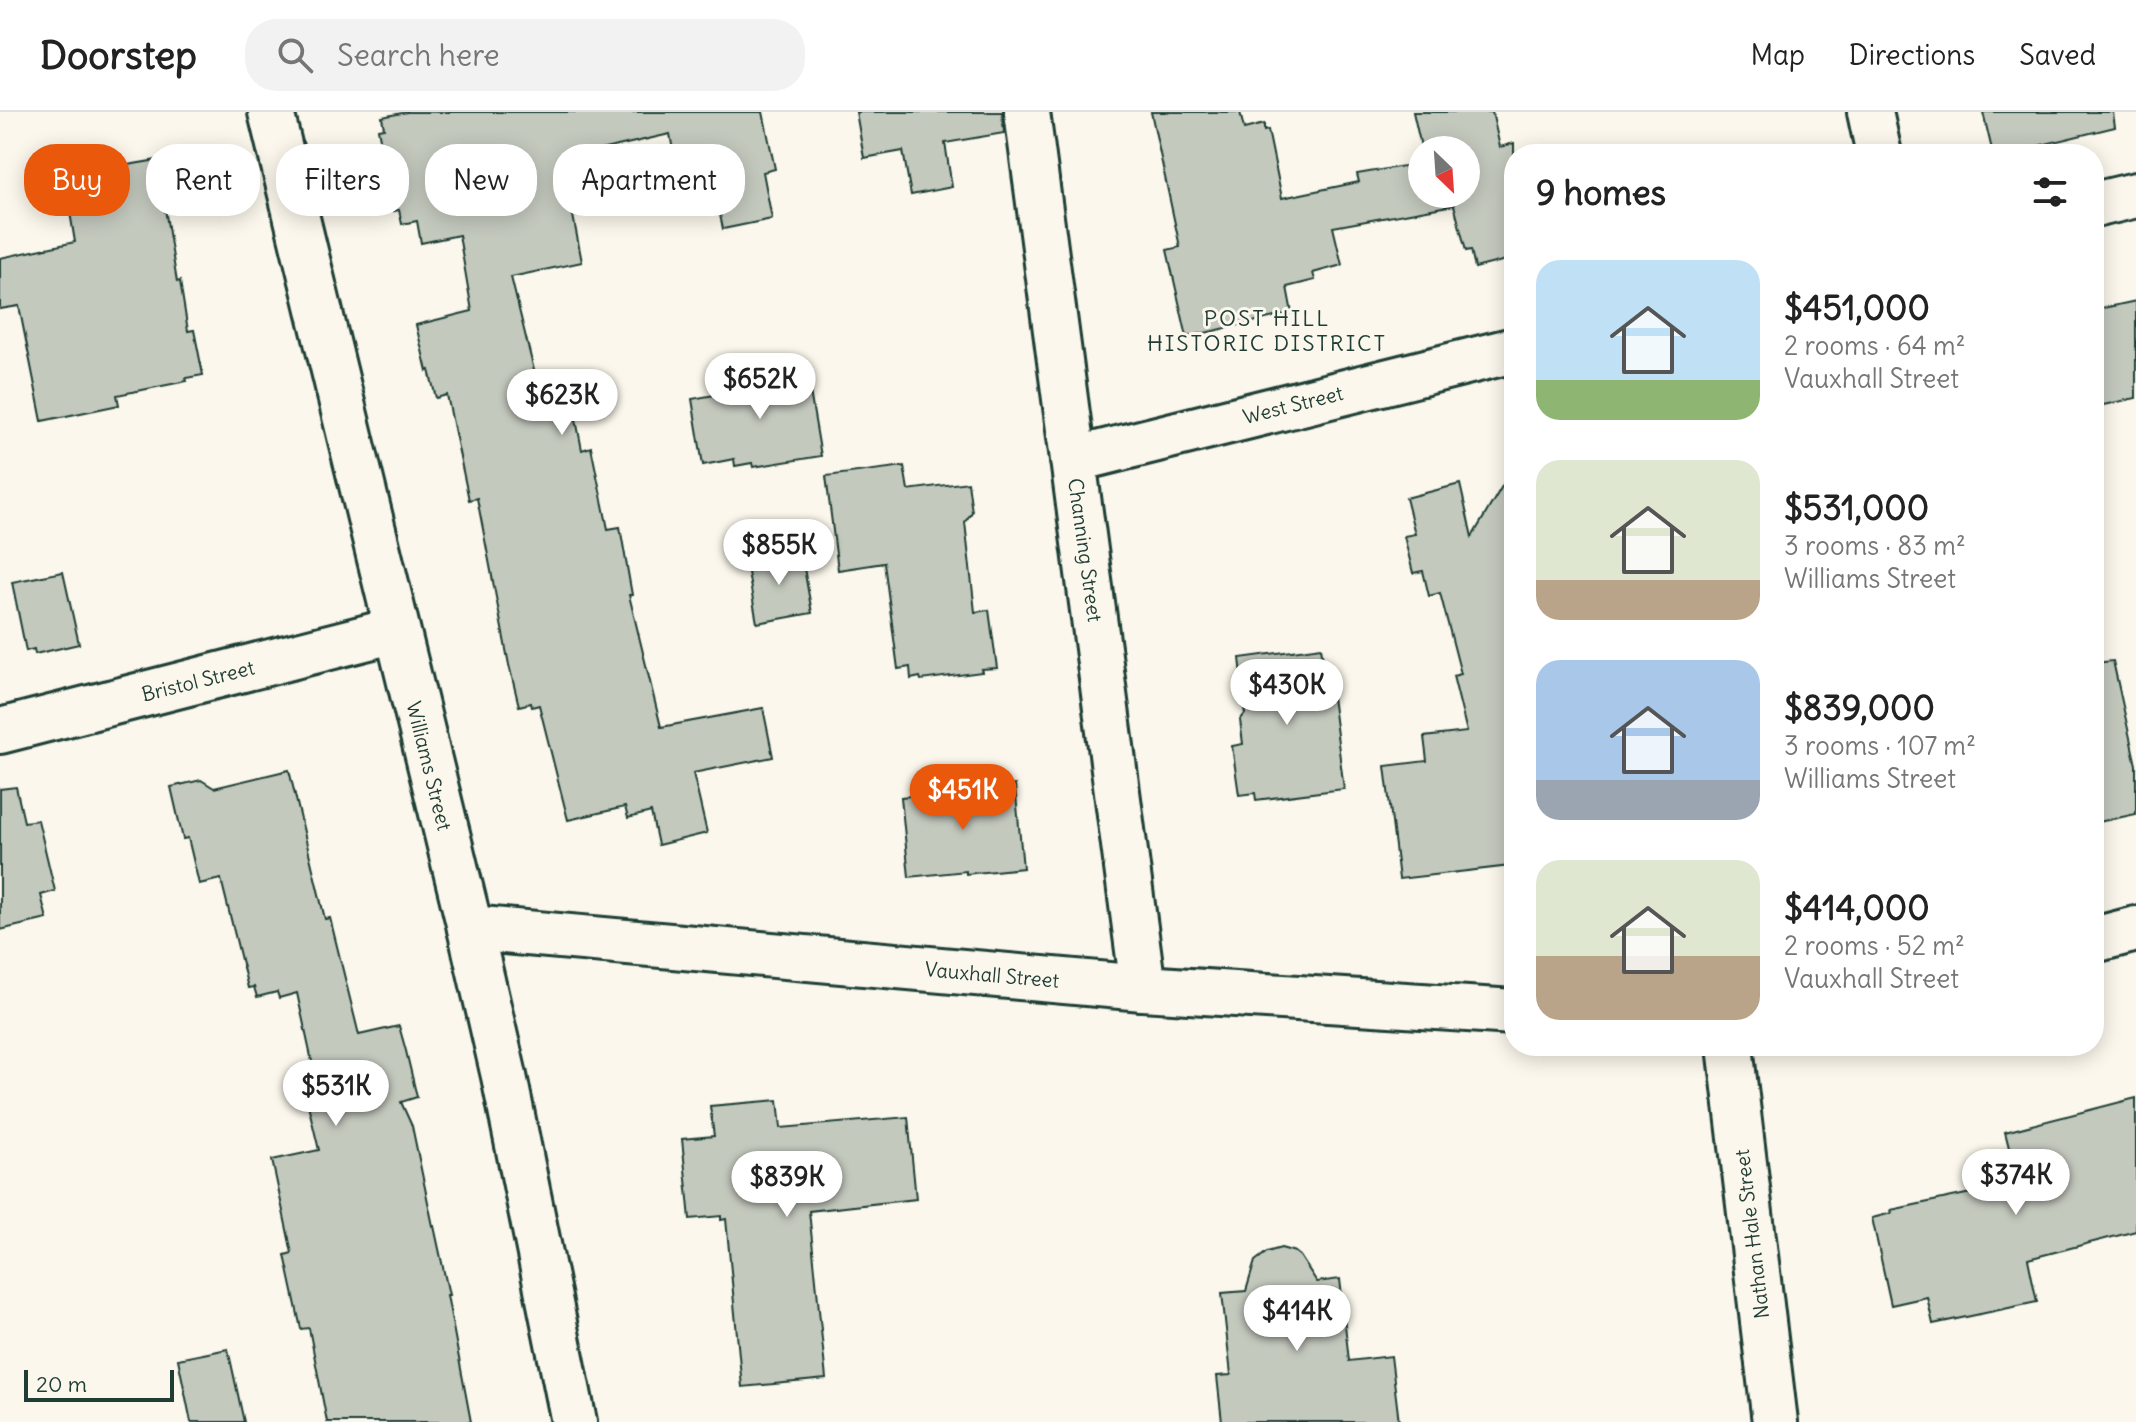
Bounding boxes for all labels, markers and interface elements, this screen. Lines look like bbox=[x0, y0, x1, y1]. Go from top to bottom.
search box bbox=[245, 19, 805, 91]
text: Doorstep bbox=[40, 32, 197, 79]
icon: search bbox=[273, 33, 317, 77]
text: Search here bbox=[337, 36, 500, 74]
text: Map bbox=[1750, 37, 1805, 73]
text: Directions bbox=[1849, 37, 1975, 73]
text: Saved bbox=[2019, 37, 2096, 73]
north arrow bbox=[1408, 136, 1480, 208]
map controls bbox=[1408, 136, 1480, 208]
chip: Buy bbox=[24, 144, 130, 216]
chip: Rent bbox=[146, 144, 260, 216]
chip: Filters bbox=[276, 144, 409, 216]
chip: New bbox=[425, 144, 537, 216]
chip: Apartment bbox=[553, 144, 745, 216]
icon: filters bbox=[2028, 170, 2072, 214]
text: 9 homes bbox=[1536, 171, 1666, 214]
text: $451,000 bbox=[1784, 286, 1930, 329]
icon: home bbox=[1600, 292, 1696, 388]
district label: POST HILL HISTORIC DISTRICT bbox=[1147, 304, 1387, 357]
text: 2 rooms · 64 m² bbox=[1784, 329, 1966, 362]
pin: $652K bbox=[704, 353, 816, 421]
text: $652K bbox=[723, 362, 797, 395]
text: Vauxhall Street bbox=[1784, 362, 1959, 395]
pin: $623K bbox=[506, 369, 618, 437]
text: $623K bbox=[525, 378, 599, 411]
street label: West Street bbox=[1240, 380, 1346, 429]
street label: Channing Street bbox=[1063, 477, 1108, 624]
text: $531,000 bbox=[1784, 486, 1929, 529]
icon: home bbox=[1600, 492, 1696, 588]
pin: $855K bbox=[723, 519, 835, 587]
text: $855K bbox=[741, 528, 817, 561]
text: 3 rooms · 83 m² bbox=[1784, 529, 1966, 562]
text: Williams Street bbox=[1784, 562, 1956, 595]
street label: Bristol Street bbox=[139, 654, 257, 707]
pin: $430K bbox=[1231, 659, 1343, 727]
text: $430K bbox=[1248, 668, 1326, 701]
text: $839,000 bbox=[1784, 686, 1935, 729]
icon: home bbox=[1600, 692, 1696, 788]
street label: Williams Street bbox=[401, 699, 458, 833]
text: 3 rooms · 107 m² bbox=[1784, 729, 1976, 762]
text: Williams Street bbox=[1784, 762, 1956, 795]
pin: $451K bbox=[907, 764, 1019, 832]
text: $451K bbox=[928, 773, 998, 806]
text: $414,000 bbox=[1784, 886, 1930, 929]
icon: home bbox=[1600, 892, 1696, 988]
text: 2 rooms · 52 m² bbox=[1784, 929, 1965, 962]
street label: Vauxhall Street bbox=[924, 956, 1060, 993]
text: Vauxhall Street bbox=[1784, 962, 1959, 995]
pin: $531K bbox=[280, 1060, 392, 1128]
text: $531K bbox=[301, 1069, 371, 1102]
street label: Nathan Hale Street bbox=[1729, 1148, 1774, 1320]
pin: $374K bbox=[1960, 1149, 2072, 1217]
pin: $839K bbox=[731, 1151, 843, 1219]
text: $374K bbox=[1980, 1158, 2052, 1191]
text: $839K bbox=[749, 1160, 825, 1193]
pin: $414K bbox=[1241, 1285, 1353, 1353]
text: $414K bbox=[1262, 1294, 1332, 1327]
scale bar bbox=[24, 1366, 174, 1402]
text: 20 m bbox=[36, 1370, 87, 1398]

